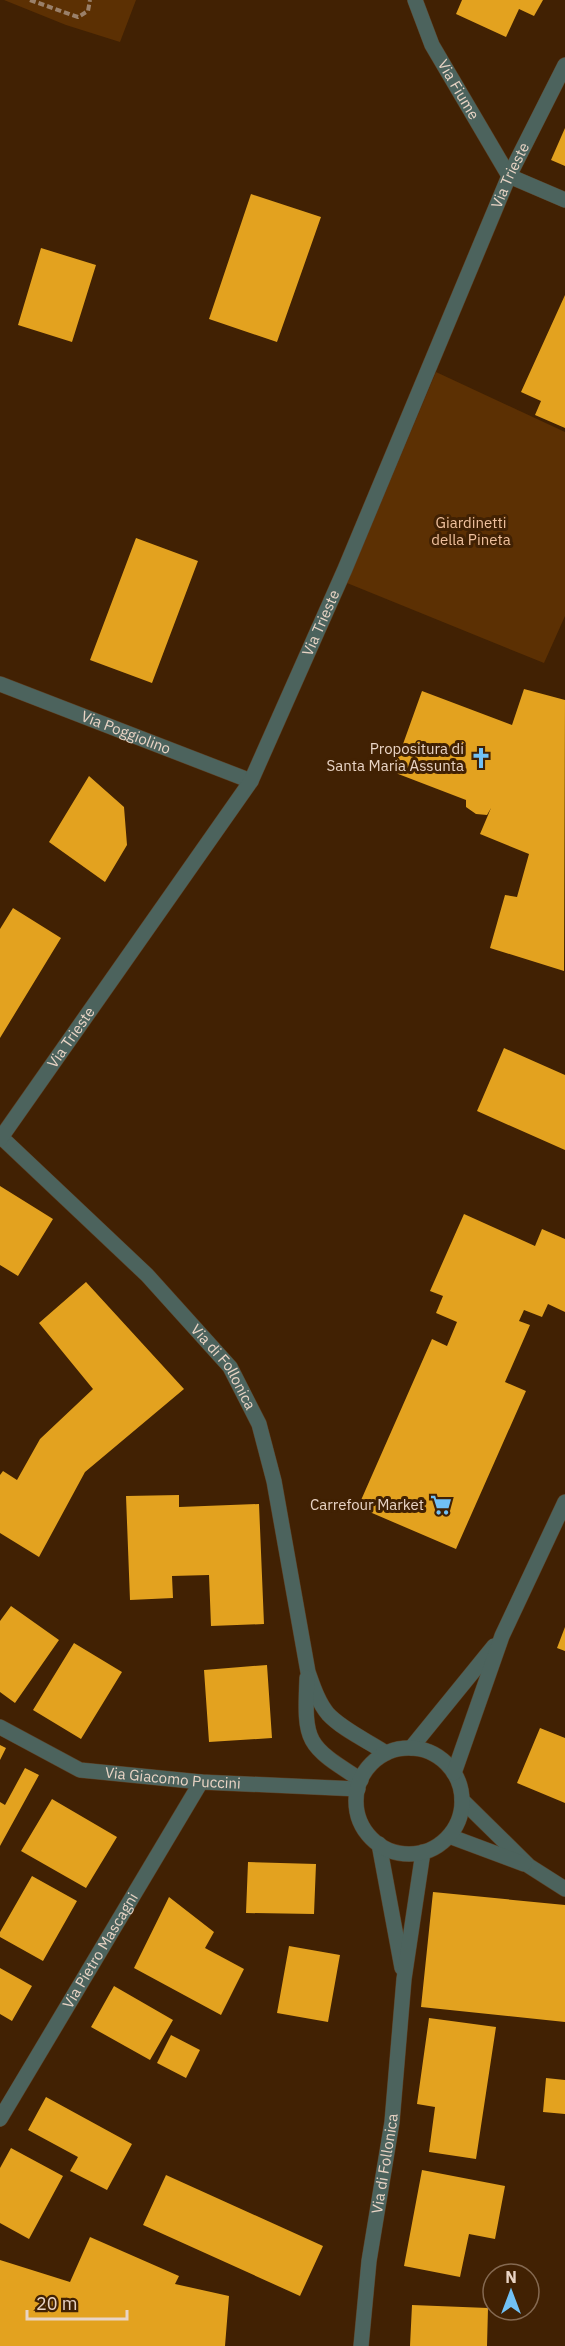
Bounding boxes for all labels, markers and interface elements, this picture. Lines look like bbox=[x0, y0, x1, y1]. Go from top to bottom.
street label: Via Fiume bbox=[434, 56, 484, 123]
street label: Via Trieste bbox=[487, 139, 533, 211]
park label: Giardinetti della Pineta bbox=[431, 513, 511, 549]
street label: Via Trieste bbox=[298, 587, 344, 659]
street label: Via Poggiolino bbox=[79, 706, 174, 758]
place label: Propositura di Santa Maria Assunta bbox=[326, 739, 464, 775]
church icon: Propositura di Santa Maria Assunta bbox=[469, 746, 493, 770]
street label: Via Trieste bbox=[43, 1003, 99, 1072]
street label: Via di Follonica bbox=[187, 1320, 260, 1413]
supermarket icon: Carrefour Market bbox=[429, 1493, 453, 1517]
place label: Carrefour Market bbox=[310, 1495, 424, 1514]
street label: Via Giacomo Puccini bbox=[104, 1763, 241, 1793]
street label: Via Pietro Mascagni bbox=[58, 1889, 142, 2012]
street label: Via di Follonica bbox=[367, 2113, 402, 2215]
north arrow bbox=[481, 2262, 541, 2322]
text: N bbox=[505, 2267, 517, 2287]
scale bar bbox=[27, 2283, 128, 2321]
text: 20 m bbox=[36, 2292, 78, 2315]

